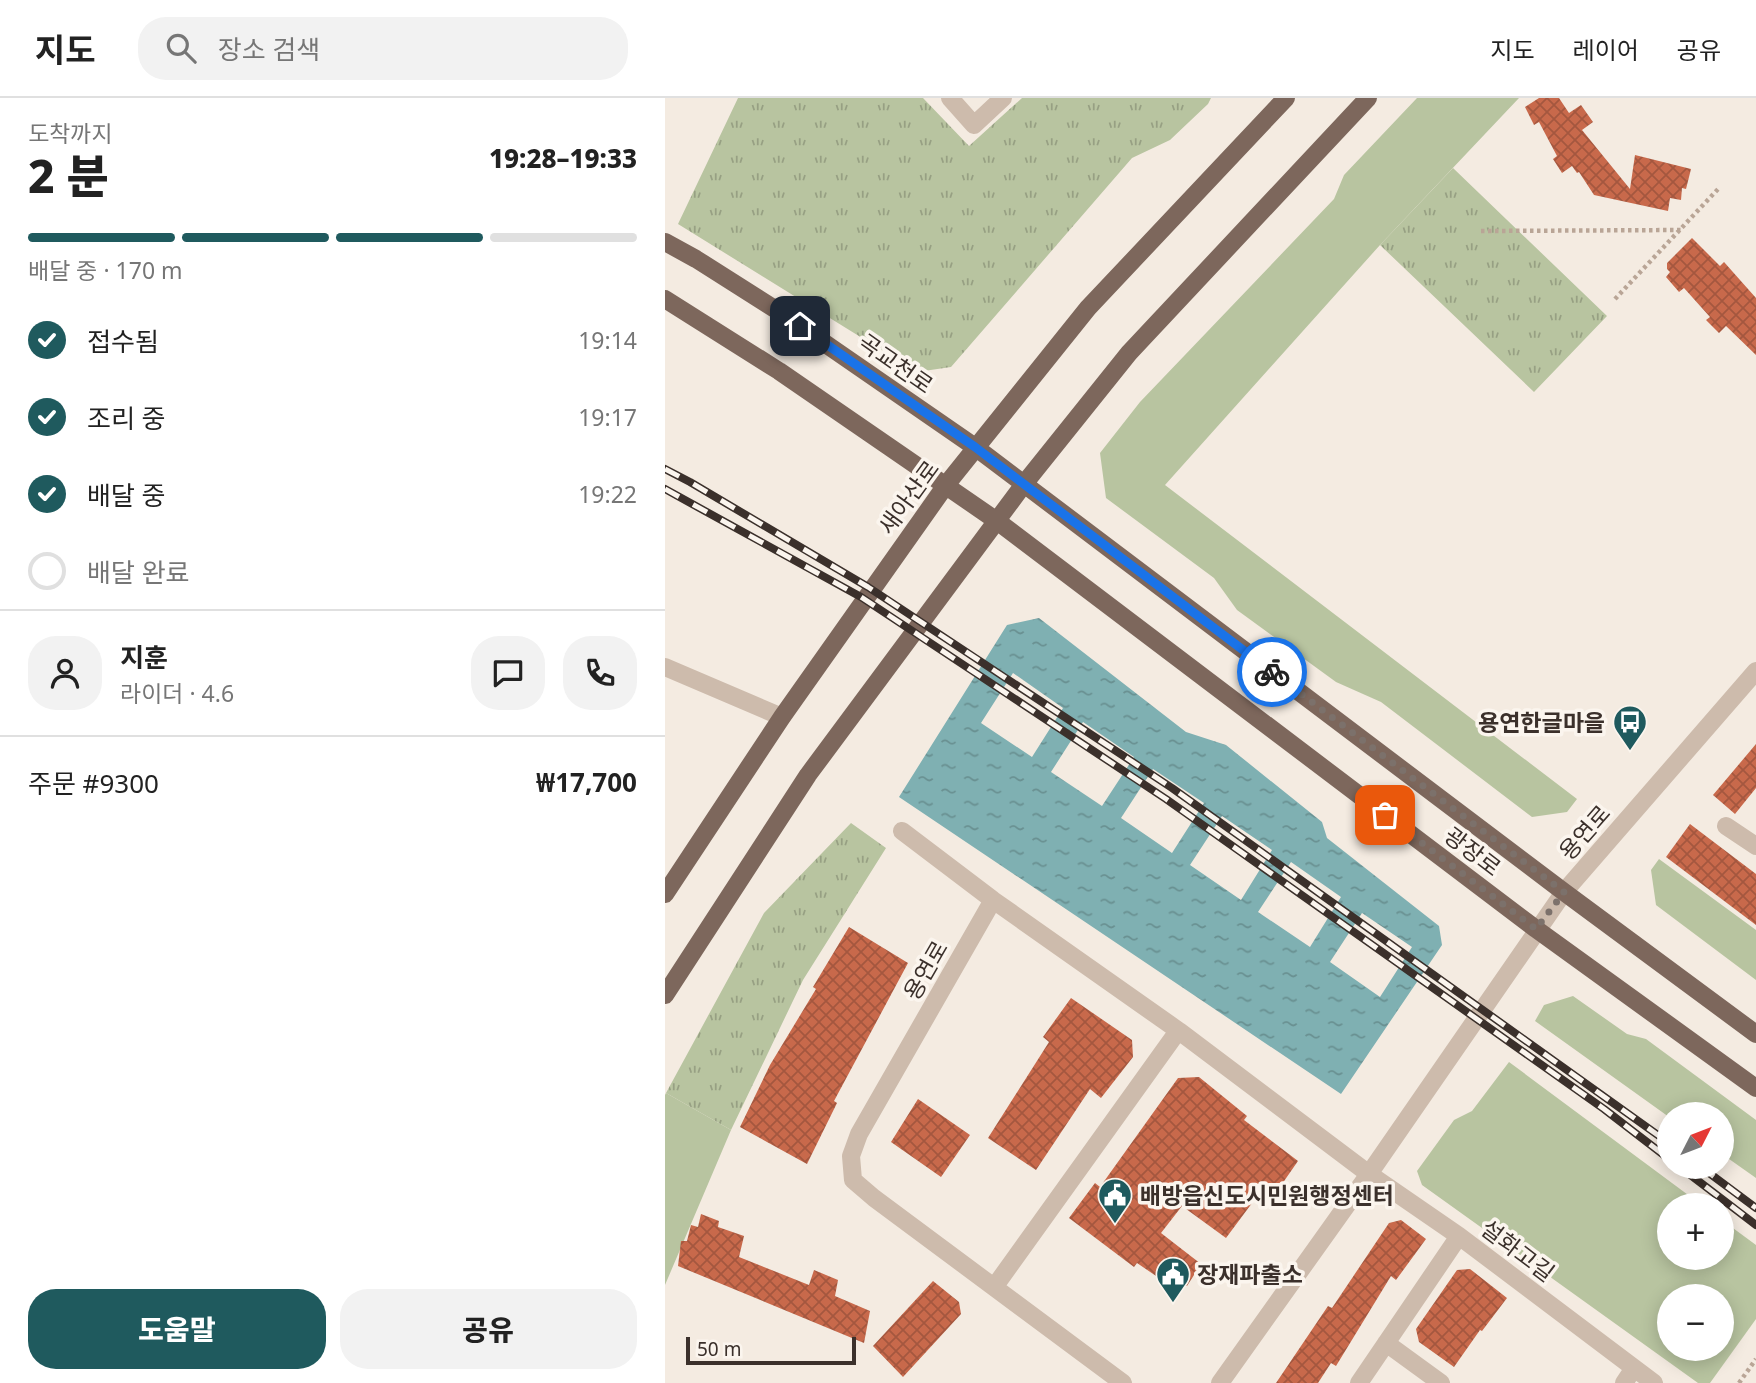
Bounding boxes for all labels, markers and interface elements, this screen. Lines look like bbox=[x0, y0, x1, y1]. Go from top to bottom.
search box bbox=[138, 17, 628, 80]
text: 지도 bbox=[35, 27, 96, 72]
icon: search bbox=[162, 29, 200, 67]
text: 장소 검색 bbox=[218, 31, 320, 67]
text: 지도 bbox=[1490, 33, 1535, 66]
text: 레이어 bbox=[1573, 33, 1639, 66]
text: 공유 bbox=[1677, 33, 1721, 66]
text: 도착까지 bbox=[28, 117, 113, 149]
text: 19:28–19:33 bbox=[489, 140, 637, 176]
text: 2 분 bbox=[28, 144, 109, 206]
text: 배달 중 · 170 m bbox=[28, 254, 183, 286]
pin bbox=[770, 296, 830, 356]
icon: home bbox=[781, 307, 819, 345]
icon: check bbox=[28, 321, 66, 359]
text: 접수됨 bbox=[87, 323, 159, 359]
text: 19:14 bbox=[578, 324, 637, 356]
street label: 곡교천로 bbox=[852, 326, 940, 400]
icon: check bbox=[28, 398, 66, 436]
text: 조리 중 bbox=[87, 400, 166, 436]
text: 19:17 bbox=[578, 401, 637, 433]
street label: 새아산로 bbox=[870, 453, 946, 541]
icon: check bbox=[28, 475, 66, 513]
text: 배달 중 bbox=[87, 477, 166, 513]
text: 19:22 bbox=[578, 478, 637, 510]
text: 배달 완료 bbox=[87, 554, 189, 590]
button: person bbox=[28, 636, 102, 710]
button: chat bbox=[471, 636, 545, 710]
button: phone bbox=[563, 636, 637, 710]
courier bbox=[1237, 637, 1307, 707]
text: 지훈 bbox=[120, 639, 168, 675]
icon: bike bbox=[1253, 653, 1291, 691]
text: 라이더 · 4.6 bbox=[120, 677, 234, 709]
bus stop icon: 용연한글마을 bbox=[1611, 703, 1649, 752]
place label: 용연한글마을 bbox=[1478, 706, 1605, 738]
text: ₩17,700 bbox=[536, 764, 637, 800]
text: 주문 #9300 bbox=[28, 765, 159, 801]
pin bbox=[1355, 785, 1415, 845]
icon: bag bbox=[1366, 796, 1404, 834]
street label: 용연로 bbox=[1551, 798, 1617, 866]
street label: 광장로 bbox=[1438, 819, 1508, 883]
street label: 용연로 bbox=[895, 935, 955, 1005]
north arrow bbox=[1657, 1102, 1734, 1180]
map controls bbox=[1657, 1102, 1734, 1361]
public building icon: 배방읍신도시민원행정센터 bbox=[1096, 1176, 1134, 1225]
place label: 배방읍신도시민원행정센터 bbox=[1140, 1179, 1394, 1211]
button: + bbox=[1657, 1193, 1734, 1270]
street label: 설화고길 bbox=[1475, 1212, 1561, 1288]
public building icon: 장재파출소 bbox=[1154, 1255, 1192, 1304]
place label: 장재파출소 bbox=[1197, 1258, 1303, 1290]
button: − bbox=[1657, 1284, 1734, 1361]
button: 도움말 bbox=[28, 1289, 326, 1369]
button: 공유 bbox=[340, 1289, 637, 1369]
scale bar bbox=[686, 1334, 856, 1366]
text: 50 m bbox=[697, 1336, 741, 1362]

